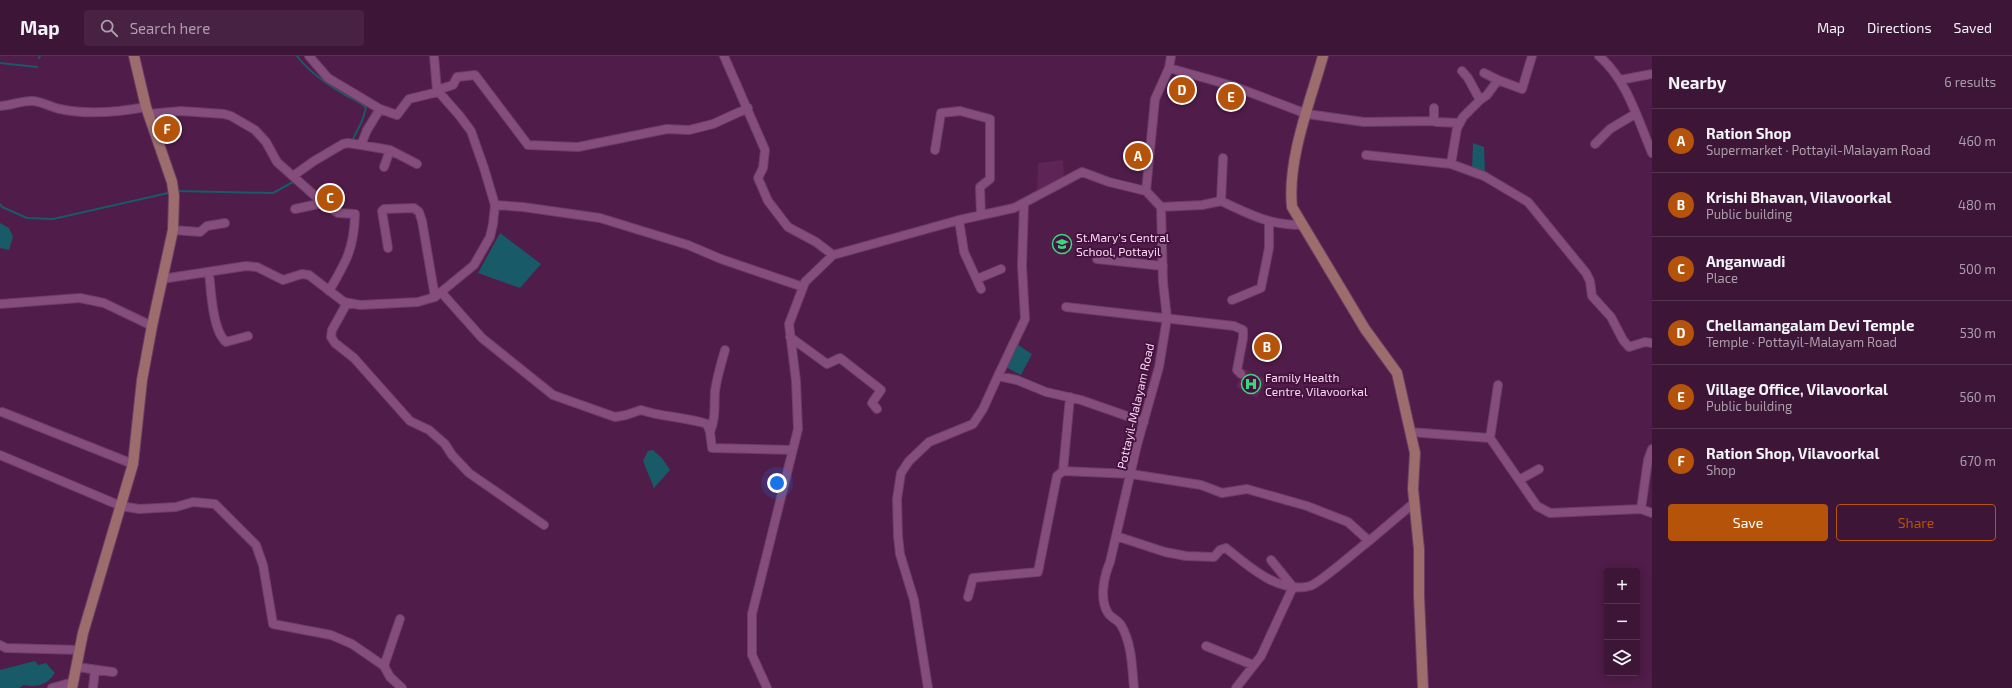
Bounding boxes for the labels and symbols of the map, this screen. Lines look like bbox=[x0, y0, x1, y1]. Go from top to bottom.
pin: D bbox=[1169, 75, 1195, 105]
pin: E bbox=[1218, 82, 1244, 112]
pin: F bbox=[154, 114, 180, 144]
pin: A bbox=[1125, 141, 1151, 171]
pin: C bbox=[317, 183, 343, 213]
place label: St.Mary's Central School, Pottayil bbox=[1076, 230, 1170, 258]
school or university icon: St.Mary's Central School, Pottayil bbox=[1051, 233, 1073, 255]
pin: B bbox=[1254, 332, 1280, 362]
street label: Pottayil-Malayam Road bbox=[1114, 342, 1156, 470]
place label: Family Health Centre, Vilavoorkal bbox=[1265, 370, 1368, 398]
hospital icon: Family Health Centre, Vilavoorkal bbox=[1240, 373, 1262, 395]
your location bbox=[767, 473, 787, 493]

